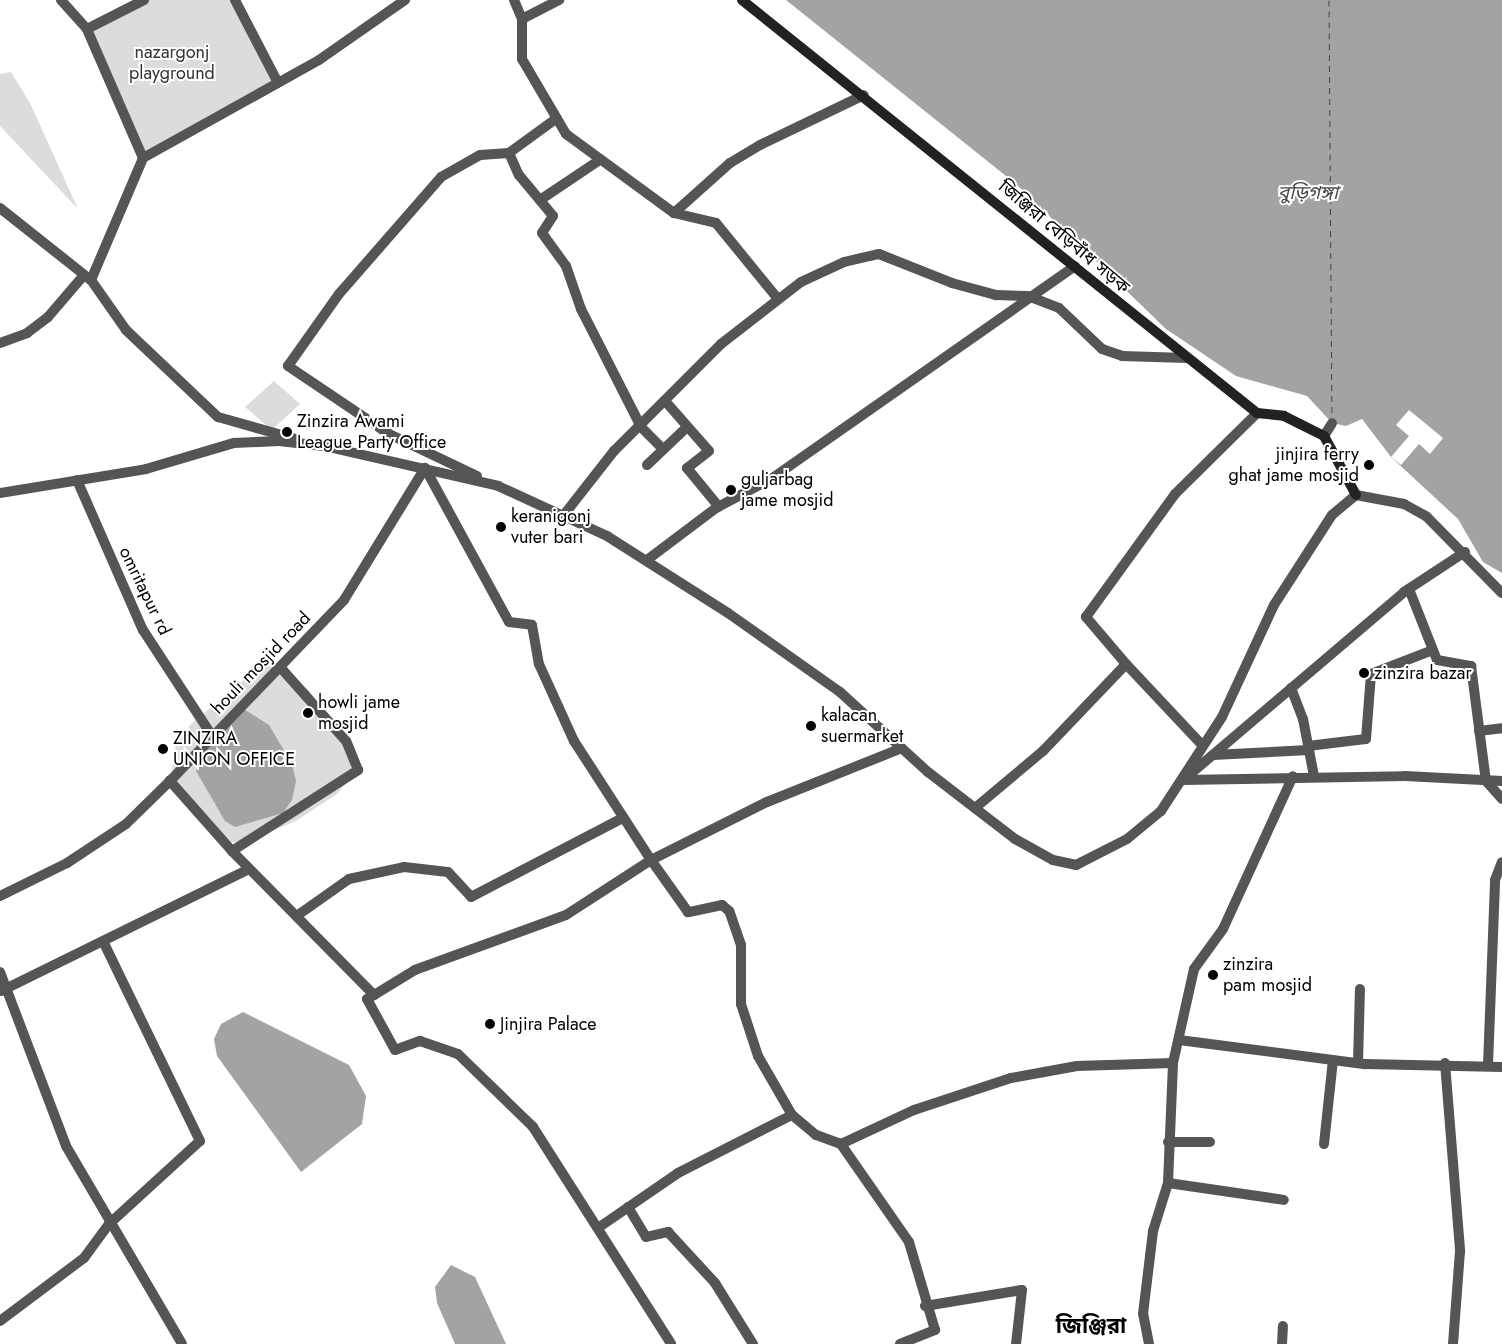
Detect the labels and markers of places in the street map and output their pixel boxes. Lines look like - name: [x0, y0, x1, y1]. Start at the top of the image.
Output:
- place label: Zinzira Awami League Party Office: [297, 411, 446, 454]
- marker: Zinzira Awami League Party Office: [281, 426, 293, 438]
- place label: jinjira ferry ghat jame mosjid: [1228, 444, 1359, 486]
- marker: jinjira ferry ghat jame mosjid: [1363, 459, 1375, 471]
- place label: guljarbag jame mosjid: [741, 469, 833, 512]
- marker: guljarbag jame mosjid: [725, 484, 737, 496]
- place label: keranigonj vuter bari: [511, 506, 591, 548]
- marker: keranigonj vuter bari: [495, 521, 507, 533]
- place label: zinzira bazar: [1374, 662, 1472, 684]
- marker: zinzira bazar: [1358, 667, 1370, 679]
- place label: howli jame mosjid: [318, 692, 400, 734]
- place label: kalacan suermarket: [821, 705, 903, 748]
- marker: howli jame mosjid: [302, 707, 314, 719]
- marker: kalacan suermarket: [805, 720, 817, 732]
- place label: ZINZIRA UNION OFFICE: [173, 728, 295, 771]
- marker: ZINZIRA UNION OFFICE: [157, 743, 169, 755]
- place label: zinzira pam mosjid: [1223, 954, 1312, 996]
- marker: zinzira pam mosjid: [1207, 969, 1219, 981]
- place label: Jinjira Palace: [500, 1013, 597, 1035]
- marker: Jinjira Palace: [484, 1018, 496, 1030]

